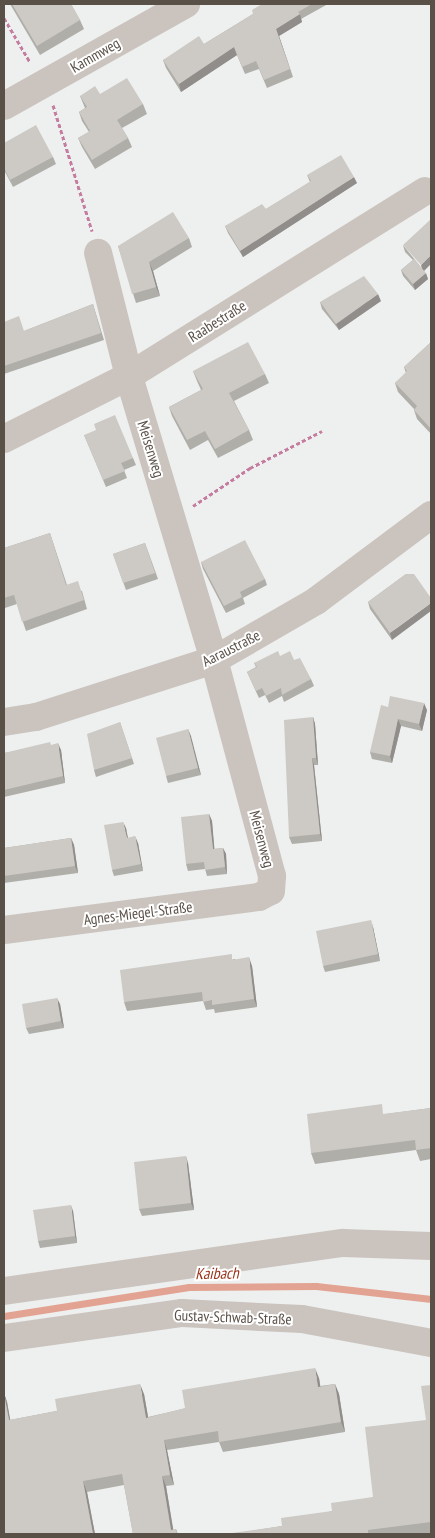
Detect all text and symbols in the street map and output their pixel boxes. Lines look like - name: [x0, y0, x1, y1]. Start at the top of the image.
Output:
- street label: Kammweg: [67, 34, 123, 76]
- street label: Raabestraße: [185, 296, 249, 346]
- street label: Meisenweg: [134, 419, 168, 479]
- street label: Aaraustraße: [199, 626, 263, 670]
- street label: Meisenweg: [246, 809, 278, 869]
- street label: Agnes-Miegel-Straße: [83, 897, 193, 929]
- water label: Kaibach: [195, 1263, 239, 1283]
- street label: Gustav-Schwab-Straße: [174, 1306, 292, 1328]

